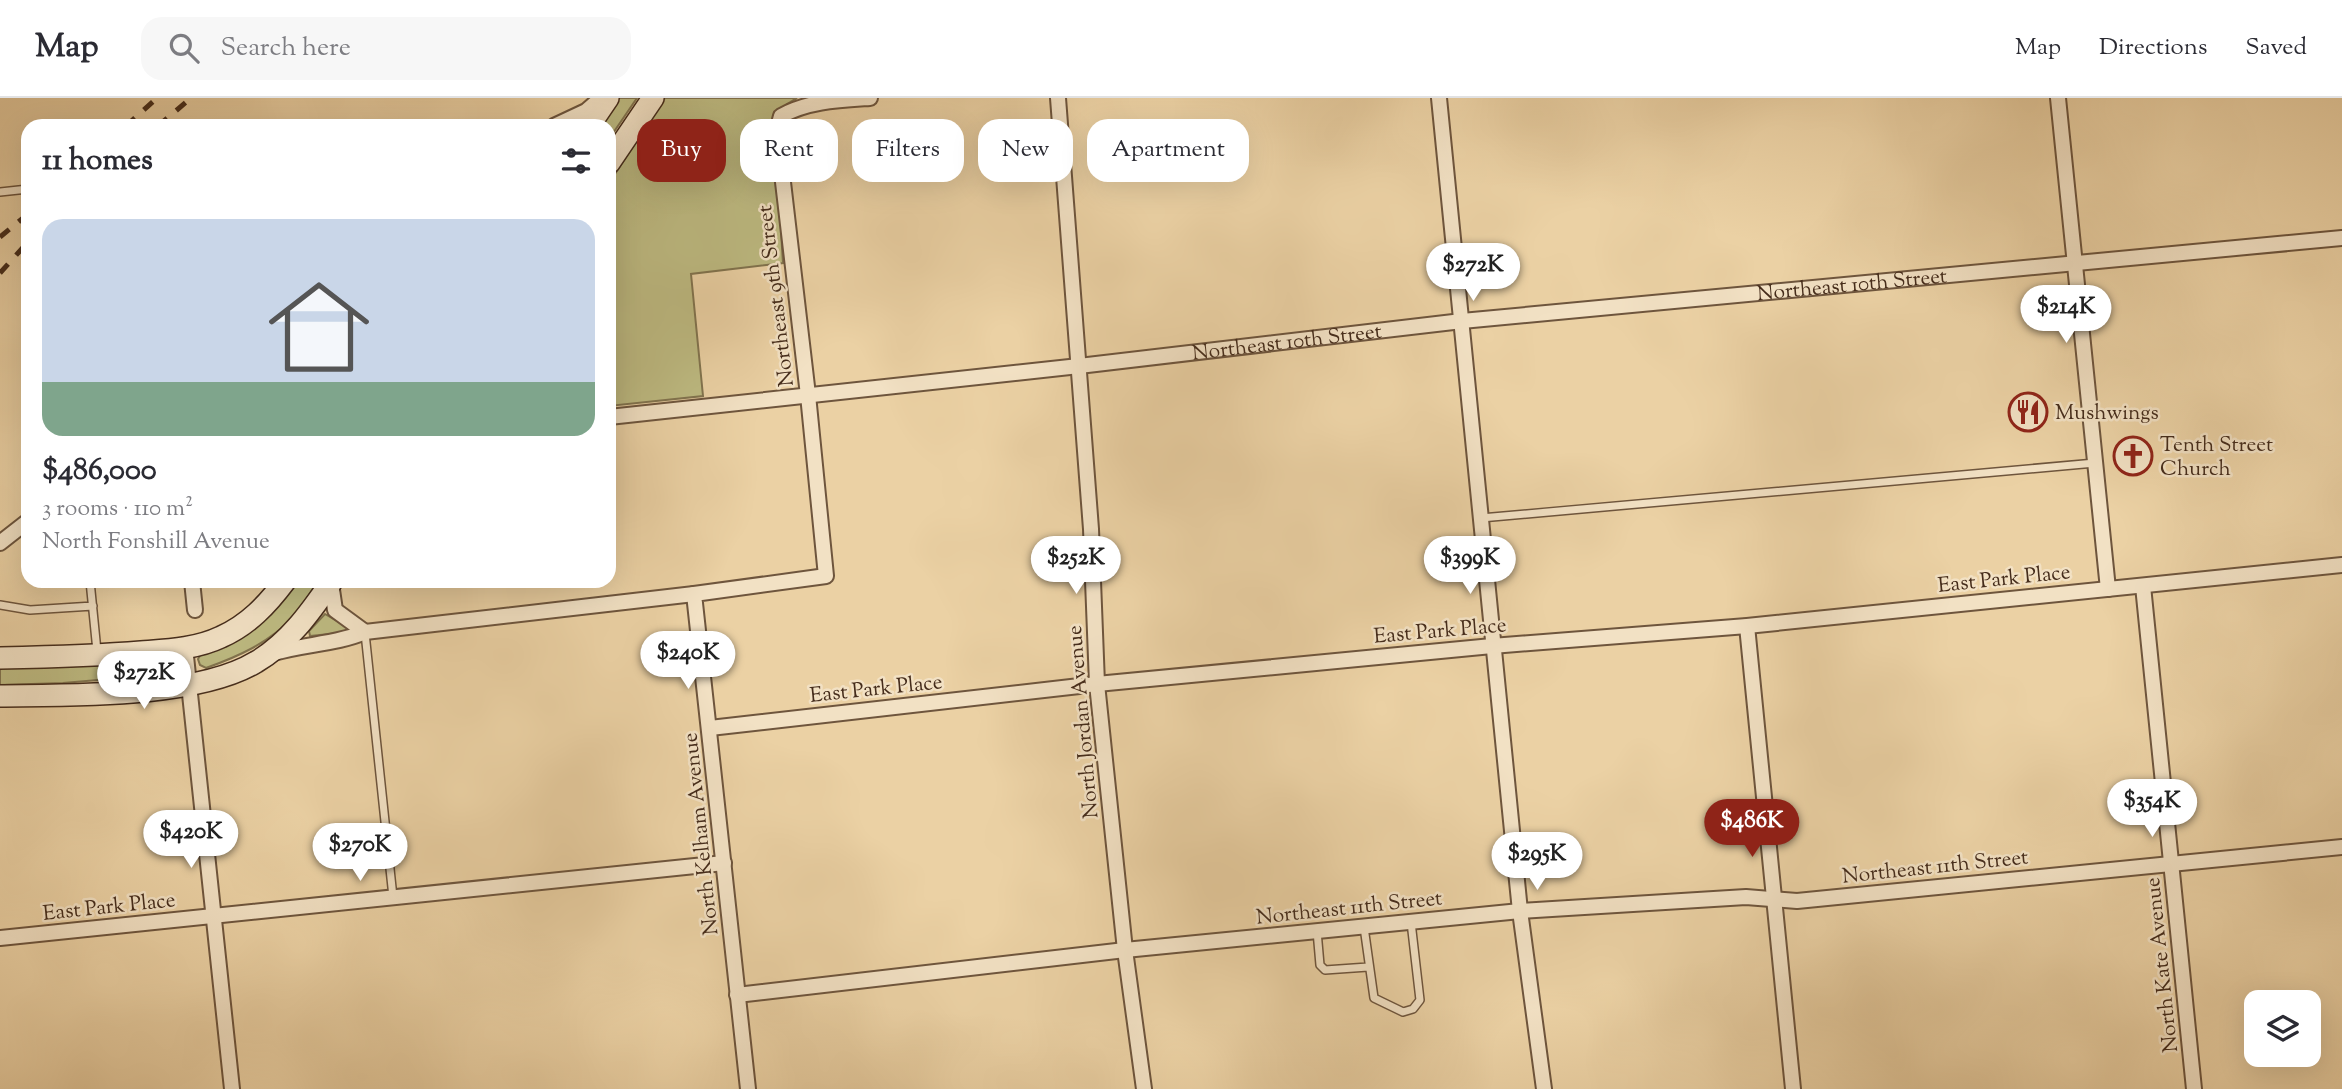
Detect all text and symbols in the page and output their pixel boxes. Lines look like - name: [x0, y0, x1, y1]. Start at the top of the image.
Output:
- search box: [141, 17, 631, 80]
- text: Map: [35, 24, 99, 72]
- icon: search: [165, 29, 203, 67]
- text: Search here: [221, 30, 351, 67]
- text: Map: [2015, 31, 2061, 65]
- text: Directions: [2099, 31, 2207, 65]
- text: Saved: [2245, 31, 2307, 65]
- chip: Buy: [637, 119, 726, 182]
- chip: Rent: [740, 119, 838, 182]
- chip: Filters: [852, 119, 964, 182]
- chip: New: [978, 119, 1073, 182]
- chip: Apartment: [1087, 119, 1249, 182]
- text: 11 homes: [42, 140, 153, 183]
- icon: filters: [557, 142, 595, 180]
- street label: Northeast 9th Street: [751, 203, 803, 388]
- pin: $272K: [1424, 244, 1522, 303]
- text: $272K: [1442, 249, 1504, 282]
- street label: Northeast 10th Street: [1756, 262, 1948, 310]
- icon: home: [256, 264, 382, 390]
- pin: $214K: [2017, 286, 2115, 345]
- text: $214K: [2036, 291, 2096, 324]
- street label: Northeast 10th Street: [1191, 318, 1384, 370]
- restaurant icon: Mushwings: [2007, 391, 2049, 433]
- place label: Mushwings: [2055, 399, 2159, 429]
- place label: Tenth Street Church: [2160, 431, 2273, 485]
- church icon: Tenth Street Church: [2112, 435, 2154, 477]
- text: $486,000: [42, 450, 157, 493]
- text: 3 rooms · 110 m²: [42, 493, 193, 526]
- text: North Fonshill Avenue: [42, 526, 270, 559]
- pin: $252K: [1027, 536, 1125, 596]
- pin: $399K: [1421, 536, 1519, 596]
- text: $252K: [1047, 542, 1105, 575]
- text: $399K: [1440, 542, 1500, 575]
- street label: East Park Place: [1936, 558, 2072, 602]
- street label: East Park Place: [1372, 611, 1508, 653]
- street label: North Jordan Avenue: [1061, 624, 1107, 820]
- pin: $240K: [639, 632, 737, 691]
- text: $240K: [656, 637, 720, 670]
- pin: $272K: [95, 652, 193, 711]
- text: $272K: [113, 657, 175, 690]
- street label: East Park Place: [808, 668, 944, 712]
- street label: North Kelham Avenue: [676, 731, 728, 937]
- pin: $354K: [2103, 780, 2201, 839]
- text: $354K: [2123, 785, 2181, 818]
- pin: $486K: [1703, 800, 1801, 859]
- text: $486K: [1720, 805, 1784, 838]
- pin: $420K: [142, 810, 240, 870]
- text: $420K: [159, 816, 223, 849]
- pin: $270K: [311, 824, 409, 883]
- text: $270K: [329, 829, 391, 862]
- pin: $295K: [1488, 832, 1586, 892]
- text: $295K: [1508, 838, 1566, 871]
- street label: Northeast 11th Street: [1841, 843, 2030, 893]
- street label: North Kate Avenue: [2139, 876, 2187, 1054]
- street label: Northeast 11th Street: [1255, 884, 1444, 934]
- street label: East Park Place: [41, 886, 177, 930]
- map controls: [2244, 990, 2321, 1067]
- button: layers: [2244, 990, 2321, 1067]

